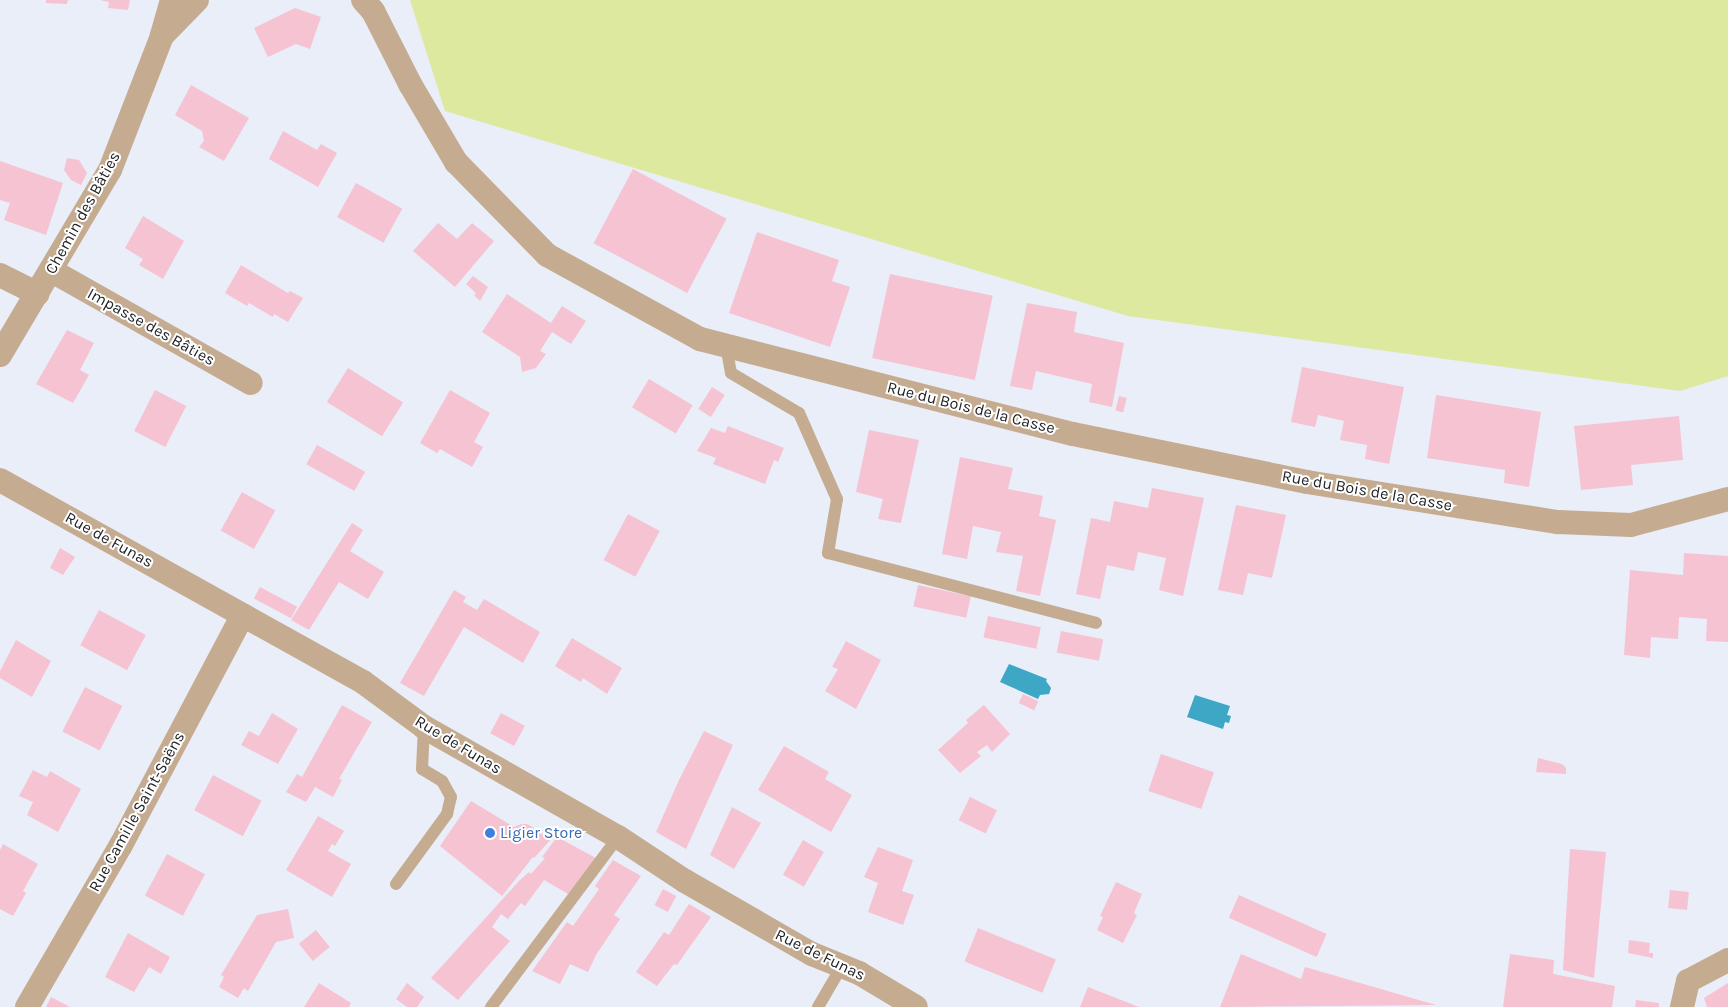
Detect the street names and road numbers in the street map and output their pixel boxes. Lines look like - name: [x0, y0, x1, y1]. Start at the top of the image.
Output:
- street label: Chemin des Bâties: [41, 148, 125, 278]
- street label: Impasse des Bâties: [84, 284, 218, 370]
- street label: Rue du Bois de la Casse: [885, 378, 1057, 438]
- street label: Rue du Bois de la Casse: [1280, 467, 1454, 515]
- street label: Rue de Funas: [62, 508, 156, 572]
- street label: Rue de Funas: [411, 712, 505, 778]
- street label: Rue Camille Saint-Saëns: [85, 729, 189, 895]
- street label: Rue de Funas: [772, 925, 868, 985]

